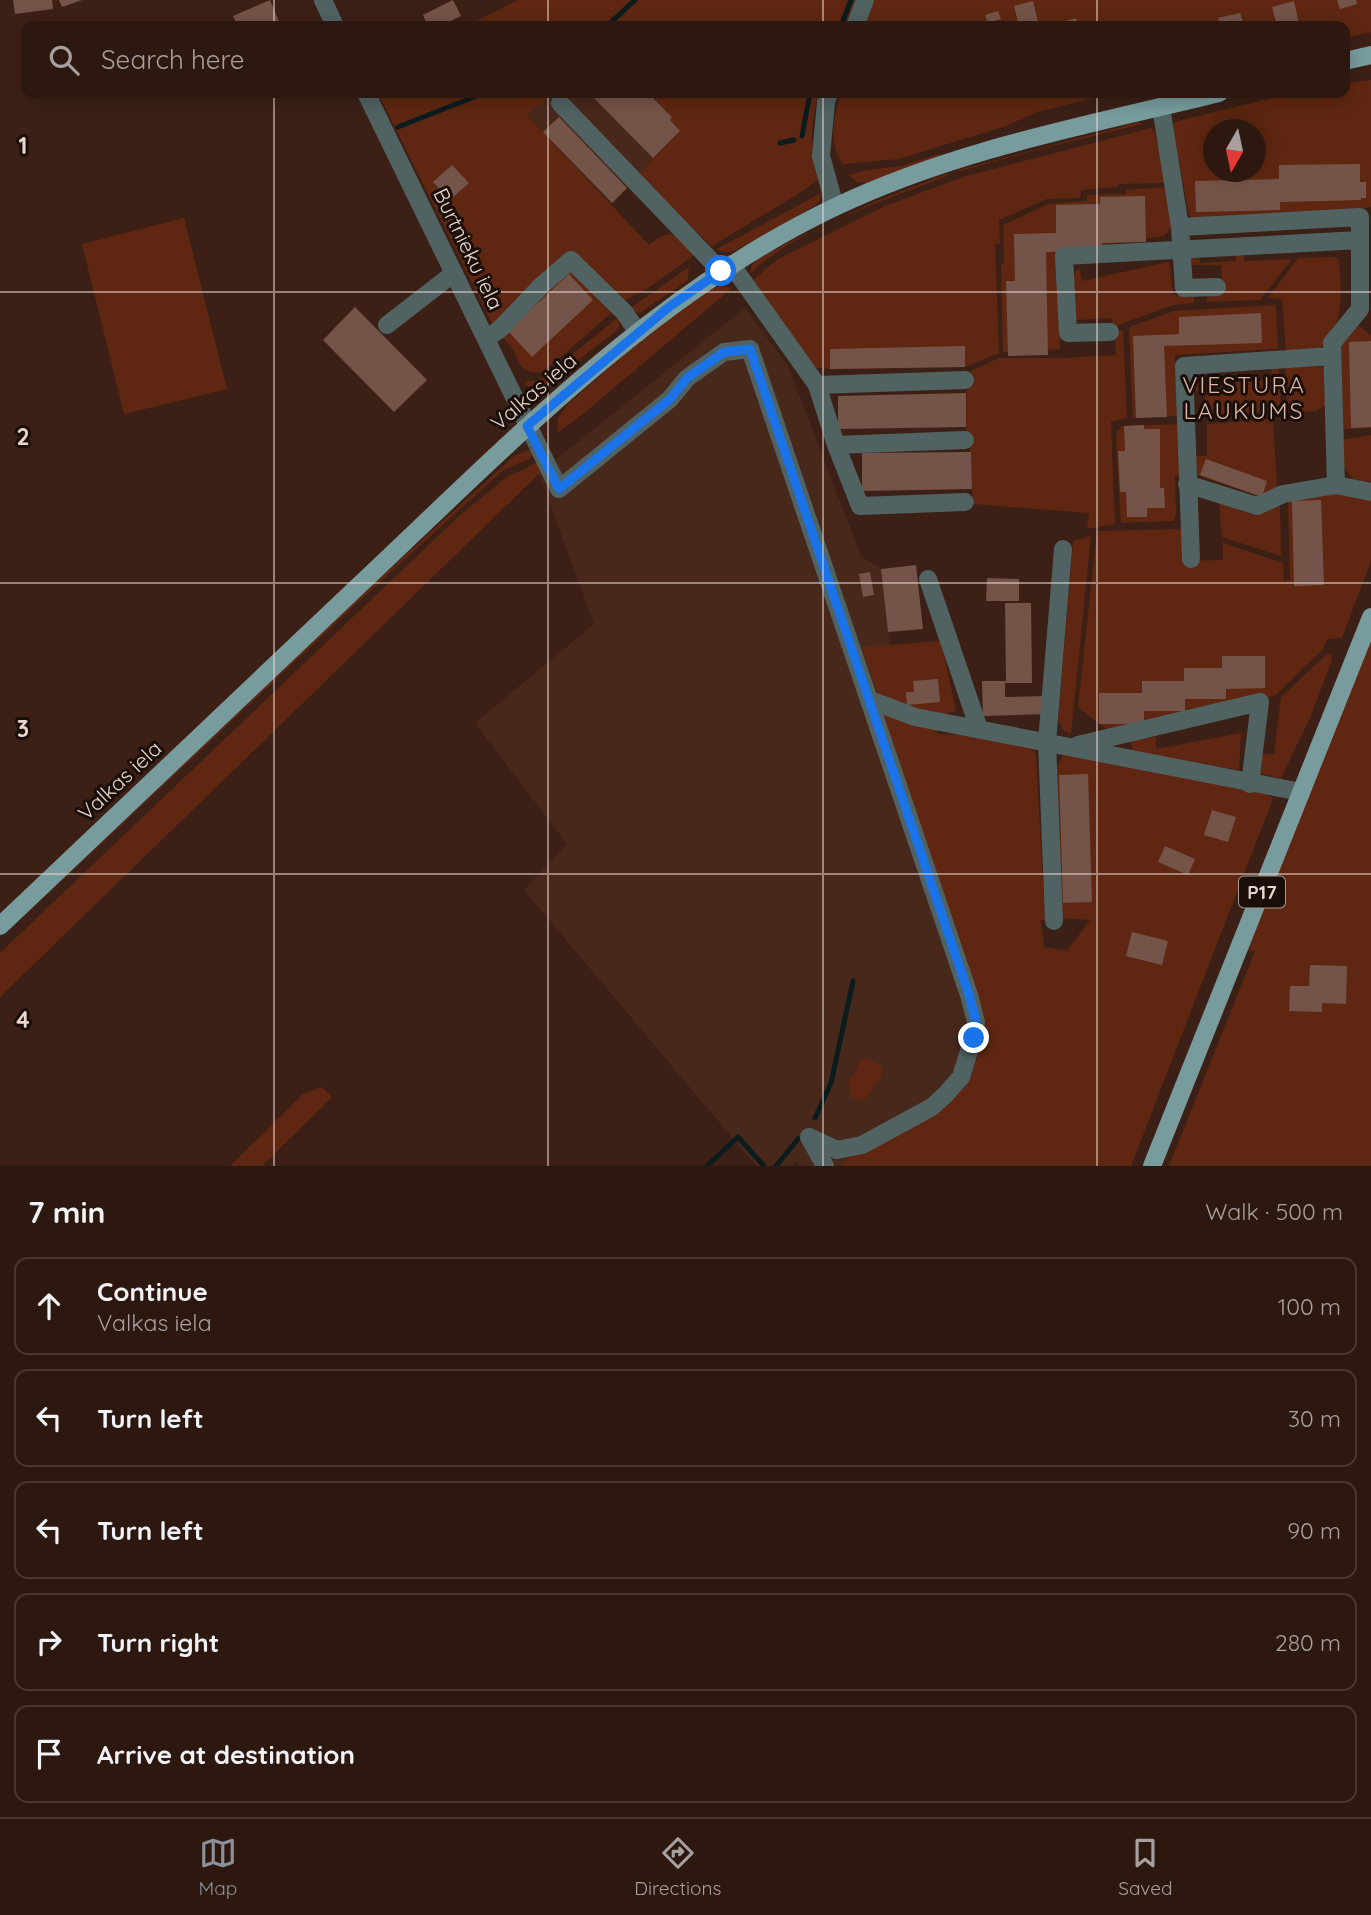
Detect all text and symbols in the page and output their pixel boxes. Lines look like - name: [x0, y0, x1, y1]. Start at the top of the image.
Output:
- search box: [21, 21, 1350, 98]
- icon: search: [45, 41, 83, 79]
- text: Search here: [101, 43, 245, 76]
- north arrow: [1203, 119, 1266, 182]
- text: 1: [19, 131, 27, 160]
- street label: Burtnieku iela: [428, 184, 510, 314]
- route start: [705, 255, 736, 286]
- street label: Valkas iela: [485, 347, 581, 435]
- district label: VIESTURA LAUKUMS: [1182, 370, 1306, 425]
- text: 2: [16, 422, 30, 451]
- text: 3: [17, 714, 29, 743]
- street label: Valkas iela: [72, 735, 166, 825]
- road number: P17: [1239, 876, 1285, 908]
- text: 4: [16, 1005, 30, 1034]
- route end: [958, 1022, 989, 1053]
- text: 7 min: [28, 1193, 106, 1231]
- text: Walk · 500 m: [1205, 1197, 1343, 1226]
- text: Continue: [97, 1275, 208, 1308]
- icon: ahead: [30, 1287, 68, 1325]
- text: 100 m: [1278, 1292, 1341, 1321]
- text: Valkas iela: [97, 1308, 212, 1337]
- icon: left: [30, 1399, 68, 1437]
- text: Turn left: [97, 1402, 204, 1435]
- text: 30 m: [1288, 1404, 1341, 1433]
- icon: left: [30, 1511, 68, 1549]
- text: Turn left: [97, 1514, 204, 1547]
- text: 90 m: [1287, 1516, 1341, 1545]
- icon: right: [30, 1623, 68, 1661]
- text: Turn right: [97, 1626, 219, 1659]
- text: 280 m: [1275, 1628, 1341, 1657]
- icon: arrive: [30, 1735, 68, 1773]
- text: Arrive at destination: [97, 1738, 355, 1771]
- tab: Map: [199, 1834, 237, 1900]
- tab: Directions: [634, 1834, 721, 1900]
- tab: Saved: [1118, 1834, 1173, 1900]

